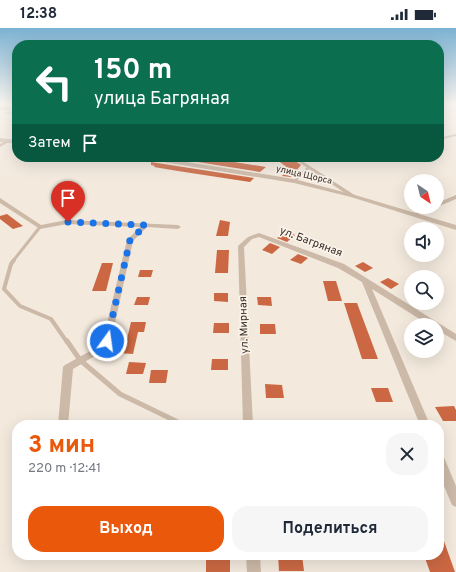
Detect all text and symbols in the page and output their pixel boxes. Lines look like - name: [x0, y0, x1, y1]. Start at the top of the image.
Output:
- text: 12:38: [20, 5, 57, 24]
- text: 150 m: [94, 53, 172, 89]
- icon: left: [28, 56, 80, 108]
- text: улица Багряная: [94, 88, 230, 111]
- icon: arrive: [79, 132, 101, 154]
- text: Затем: [28, 134, 71, 153]
- street label: улица Щорса: [275, 163, 333, 187]
- north arrow: [404, 174, 444, 214]
- map controls: [404, 174, 444, 358]
- pin: [51, 181, 85, 222]
- icon: arrive: [57, 187, 79, 209]
- button: sound: [404, 222, 444, 262]
- street label: ул. Багряная: [278, 224, 344, 260]
- button: search: [404, 270, 444, 310]
- street label: ул. Мирная: [236, 296, 252, 354]
- button: layers: [404, 318, 444, 358]
- position arrow: [86, 320, 128, 362]
- text: 3 мин: [28, 431, 95, 461]
- button: close: [386, 433, 428, 475]
- text: 220 m · 12:41: [28, 461, 101, 477]
- button: Выход: [28, 506, 224, 552]
- button: Поделиться: [232, 506, 428, 552]

